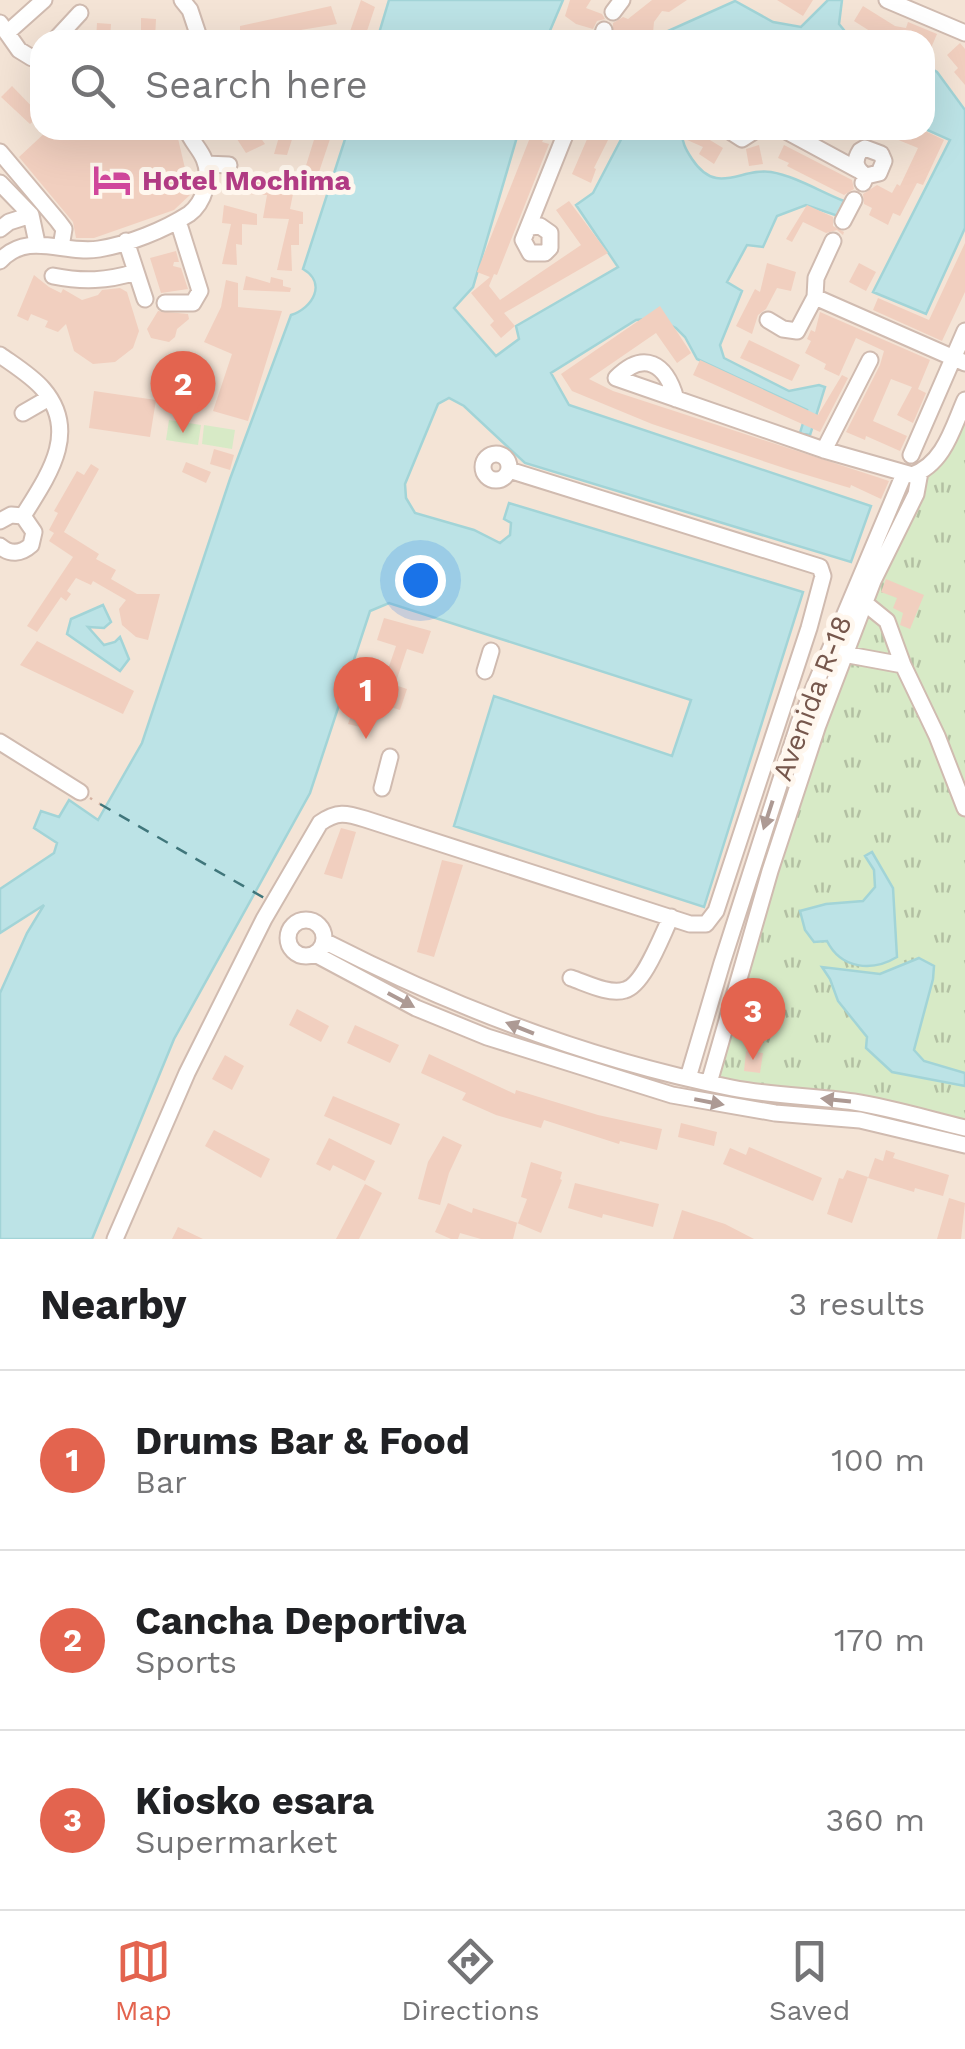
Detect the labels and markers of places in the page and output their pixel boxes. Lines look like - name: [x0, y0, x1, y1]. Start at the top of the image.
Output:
- hotel icon: Hotel Mochima: [91, 159, 133, 201]
- place label: Hotel Mochima: [142, 164, 351, 197]
- pin: 2: [150, 350, 216, 433]
- pin: 1: [334, 656, 398, 739]
- pin: 3: [720, 978, 786, 1060]

